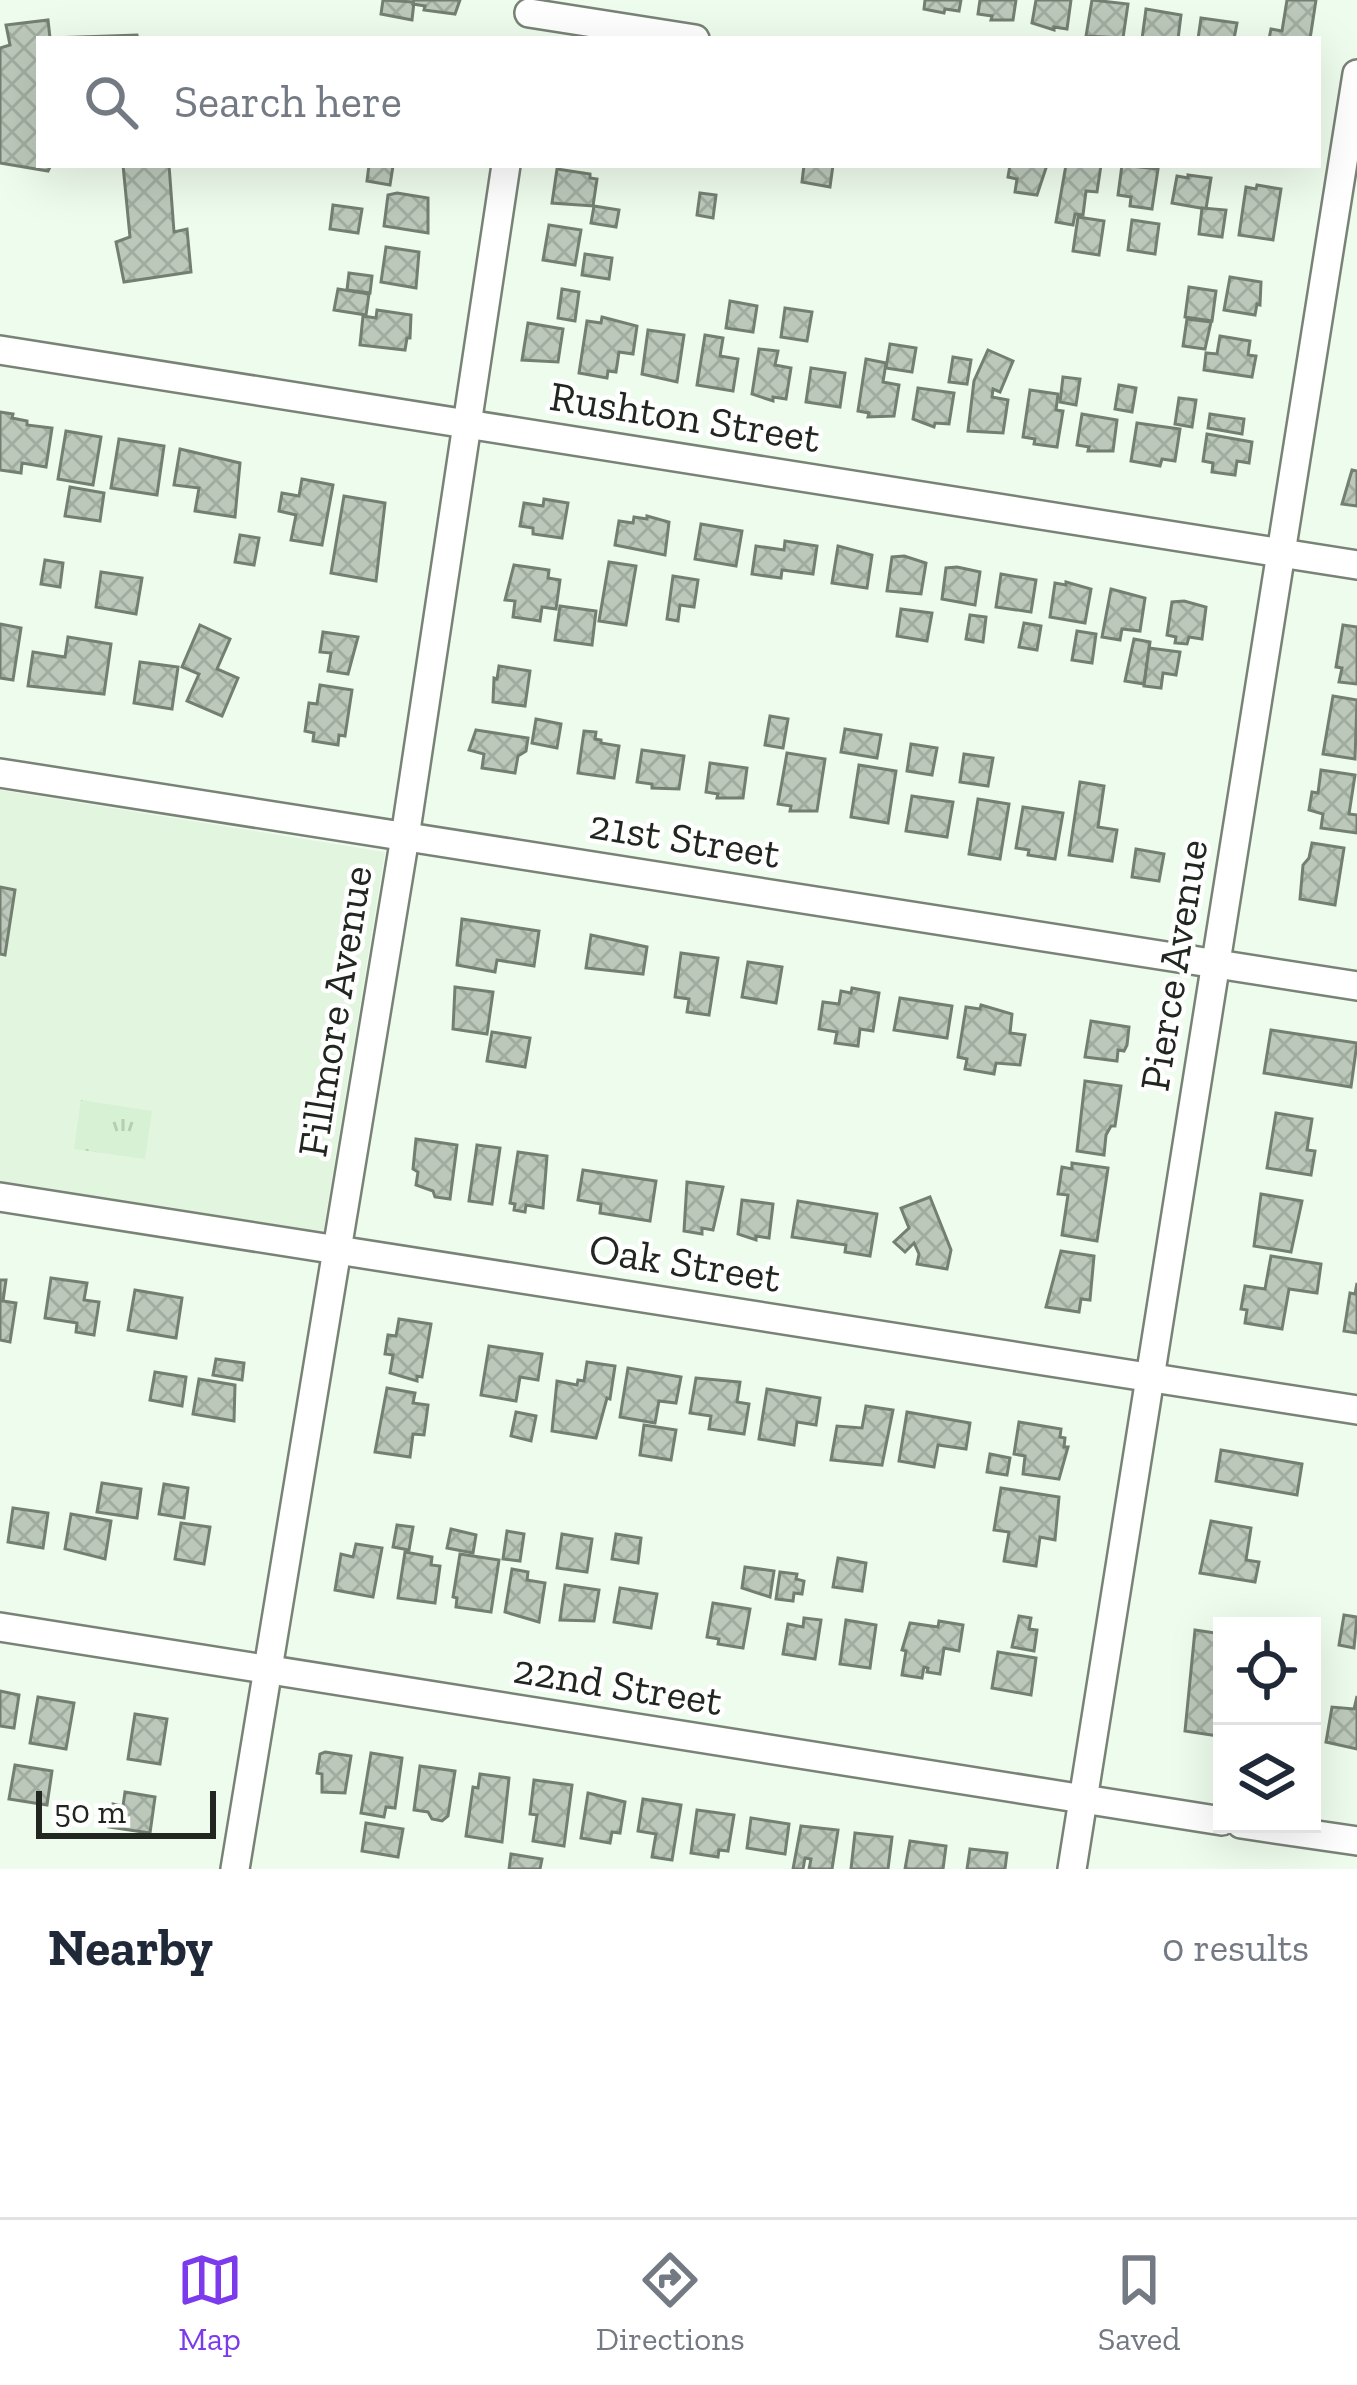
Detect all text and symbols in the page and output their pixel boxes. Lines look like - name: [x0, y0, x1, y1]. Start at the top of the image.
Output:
- search box: [36, 36, 1321, 168]
- icon: search: [78, 69, 144, 135]
- text: Search here: [174, 75, 402, 129]
- street label: Rushton Street: [546, 370, 824, 463]
- street label: 21st Street: [586, 798, 784, 879]
- street label: Pierce Avenue: [1128, 836, 1219, 1094]
- street label: Fillmore Avenue: [286, 862, 383, 1160]
- street label: Oak Street: [586, 1222, 785, 1303]
- map controls: [1213, 1617, 1321, 1833]
- button: locate: [1213, 1617, 1321, 1725]
- street label: 22nd Street: [510, 1643, 726, 1726]
- button: layers: [1213, 1725, 1321, 1833]
- scale bar: [36, 1785, 216, 1838]
- text: 50 m: [54, 1792, 126, 1831]
- text: Nearby: [48, 1917, 213, 1978]
- text: 0 results: [1162, 1924, 1309, 1971]
- tab: Map: [177, 2247, 243, 2358]
- tab: Directions: [596, 2247, 745, 2358]
- tab: Saved: [1098, 2247, 1180, 2358]

